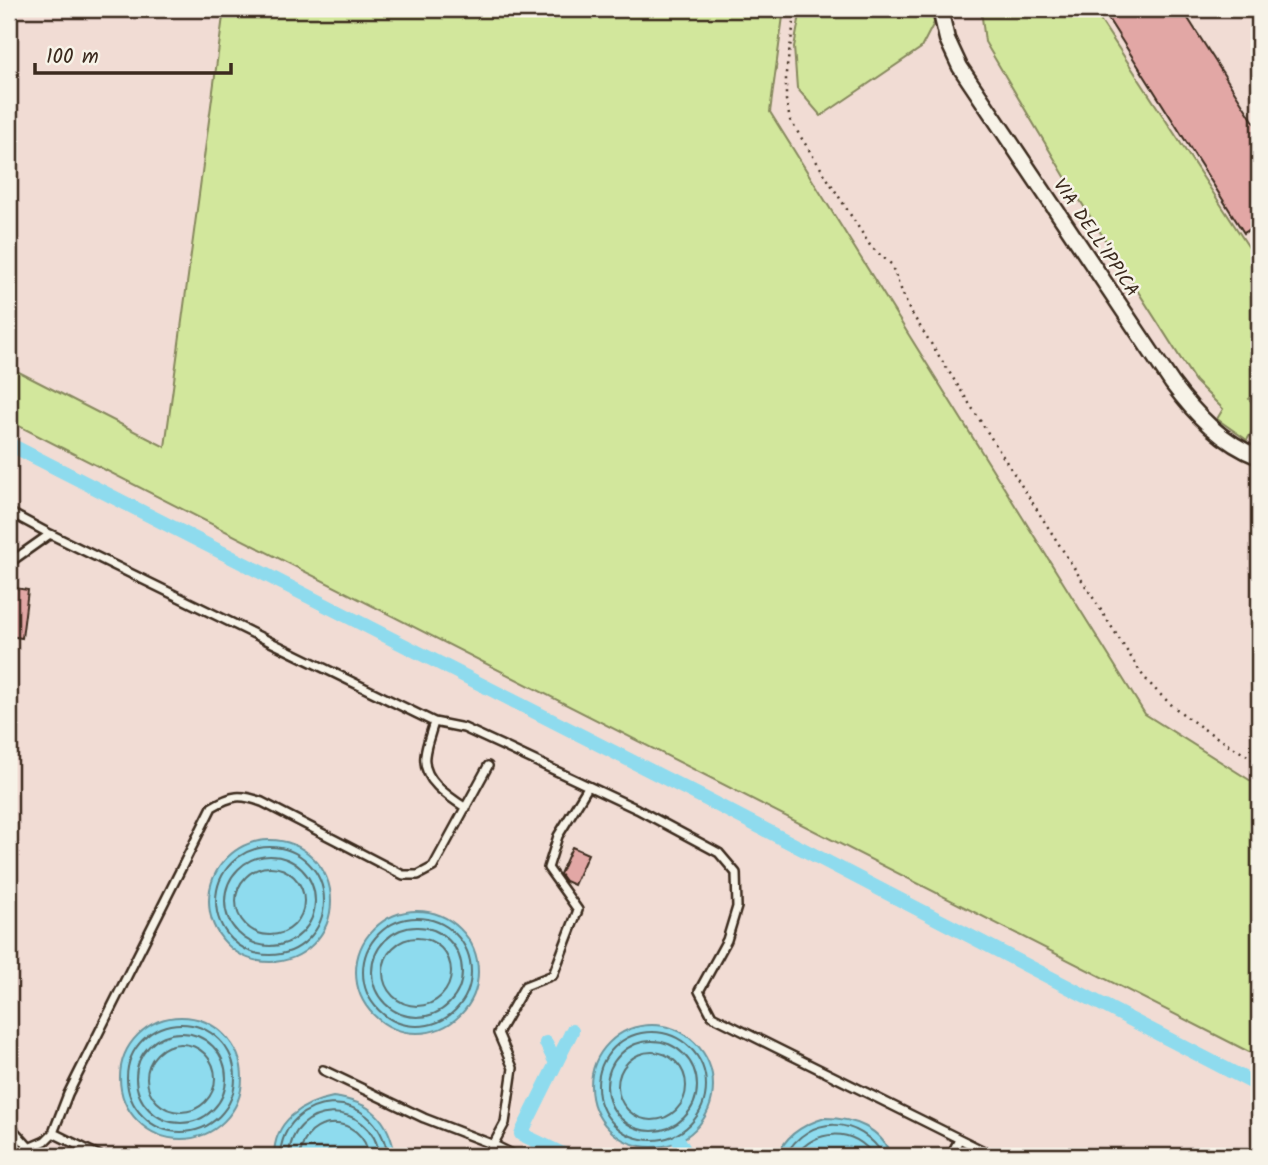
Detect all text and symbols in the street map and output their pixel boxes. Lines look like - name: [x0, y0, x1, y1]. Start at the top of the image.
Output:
- scale bar: [35, 32, 231, 76]
- text: 100 m: [46, 41, 99, 74]
- street label: VIA DELL'IPPICA: [1044, 173, 1146, 303]

